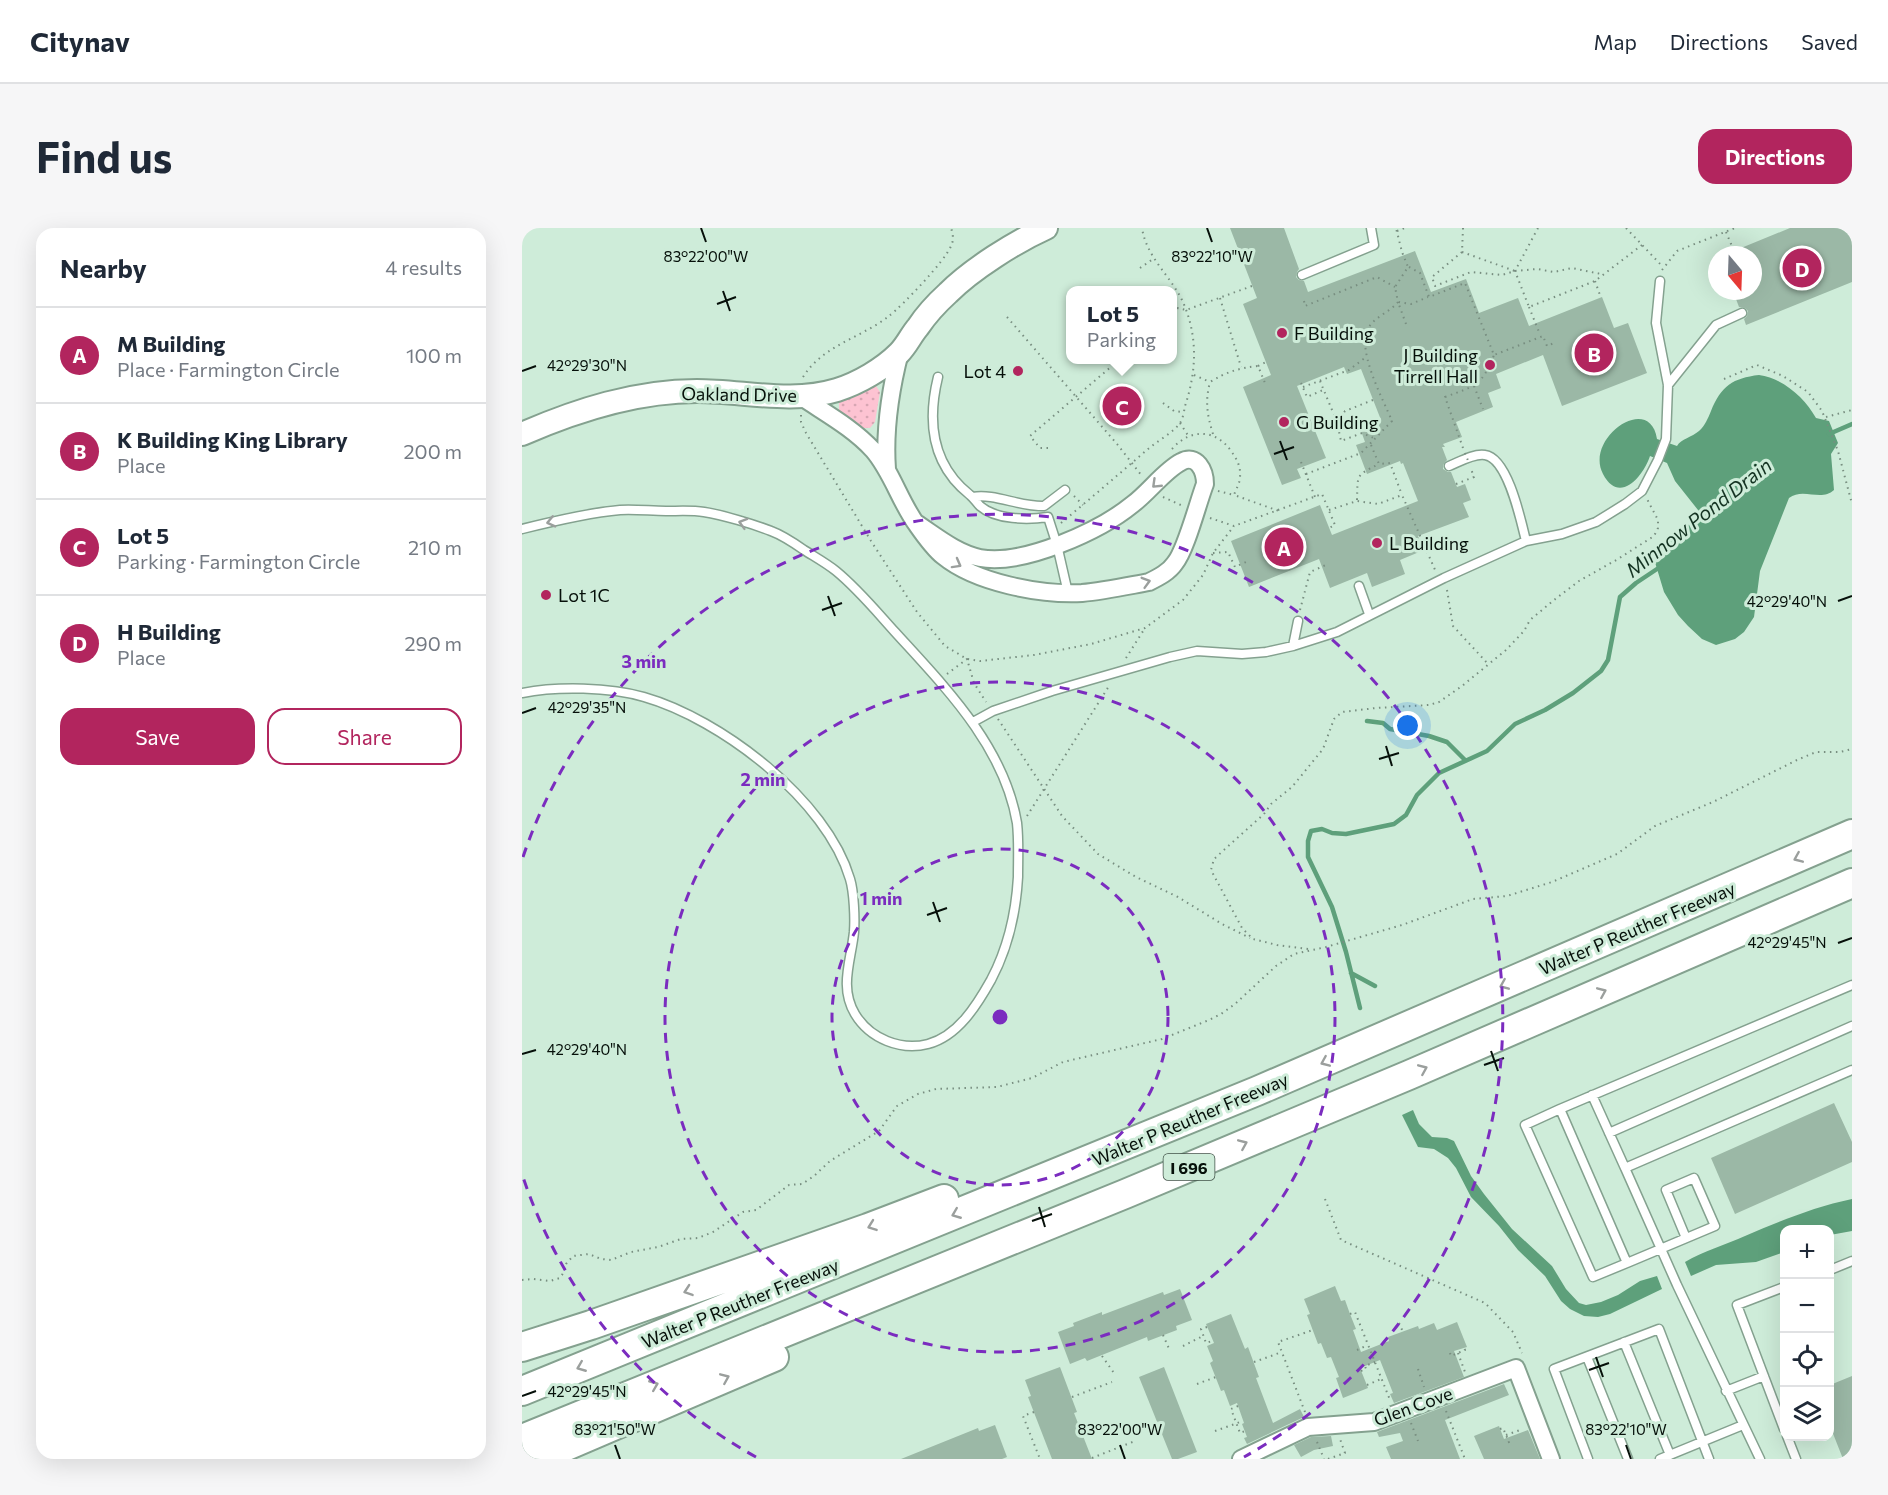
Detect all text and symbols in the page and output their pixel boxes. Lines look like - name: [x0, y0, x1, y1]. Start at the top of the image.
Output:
- text: Citynav: [30, 24, 130, 58]
- text: Map: [1594, 29, 1637, 54]
- text: Directions: [1670, 29, 1768, 54]
- text: Saved: [1801, 29, 1858, 54]
- button: Directions: [1698, 129, 1852, 184]
- text: Find us: [36, 130, 172, 182]
- north arrow: [1708, 246, 1762, 300]
- pin: D: [1782, 246, 1822, 291]
- text: 83°22'00"W: [664, 247, 748, 265]
- text: 83°22'10"W: [1171, 247, 1253, 265]
- text: Nearby: [60, 252, 147, 283]
- text: 4 results: [385, 255, 462, 279]
- popup: [1066, 286, 1177, 364]
- text: Lot 5: [1087, 300, 1139, 327]
- place label: F Building: [1294, 322, 1374, 344]
- marker: F Building: [1275, 326, 1289, 340]
- text: Parking: [1087, 327, 1156, 351]
- text: M Building: [117, 330, 225, 357]
- pin: B: [1574, 330, 1614, 376]
- text: A: [72, 343, 87, 367]
- text: 100 m: [406, 343, 462, 367]
- place label: J Building Tirrell Hall: [1394, 344, 1478, 387]
- text: 42°29'30"N: [547, 356, 627, 374]
- text: Place · Farmington Circle: [117, 357, 340, 381]
- marker: J Building Tirrell Hall: [1483, 358, 1497, 372]
- place label: Lot 4: [963, 360, 1006, 382]
- marker: Lot 4: [1011, 364, 1025, 378]
- street label: Oakland Drive: [681, 382, 797, 406]
- pin: C: [1102, 384, 1142, 429]
- place label: G Building: [1296, 411, 1379, 433]
- marker: G Building: [1277, 415, 1291, 429]
- text: K Building King Library: [117, 426, 348, 453]
- text: B: [73, 439, 86, 463]
- text: 200 m: [404, 439, 462, 463]
- water label: Minnow Pond Drain: [1620, 452, 1776, 582]
- text: Place: [117, 453, 166, 477]
- one-way arrow: [1153, 476, 1164, 487]
- one-way arrow: [546, 514, 556, 527]
- one-way arrow: [738, 518, 749, 530]
- text: Lot 5: [117, 522, 169, 549]
- pin: A: [1264, 524, 1304, 570]
- place label: L Building: [1389, 532, 1469, 554]
- text: C: [73, 535, 86, 559]
- text: 210 m: [408, 535, 462, 559]
- marker: L Building: [1370, 536, 1384, 550]
- text: Parking · Farmington Circle: [117, 549, 360, 573]
- one-way arrow: [950, 557, 961, 568]
- one-way arrow: [1141, 576, 1151, 589]
- place label: Lot 1C: [558, 584, 610, 606]
- marker: Lot 1C: [539, 588, 553, 602]
- text: 42°29'40"N: [1747, 592, 1827, 610]
- text: H Building: [117, 618, 221, 645]
- text: D: [72, 631, 87, 655]
- text: 290 m: [404, 631, 462, 655]
- text: Place: [117, 645, 166, 669]
- text: 3 min: [621, 650, 667, 672]
- text: 42°29'35"N: [548, 698, 626, 716]
- button: Save: [60, 708, 255, 765]
- button: Share: [267, 708, 462, 765]
- your location: [1393, 711, 1422, 740]
- text: 2 min: [741, 768, 785, 790]
- one-way arrow: [1794, 851, 1805, 863]
- street label: Walter P Reuther Freeway: [1536, 877, 1738, 979]
- text: 1 min: [860, 887, 902, 909]
- text: 42°29'45"N: [1747, 933, 1827, 951]
- one-way arrow: [1499, 978, 1510, 990]
- one-way arrow: [1595, 987, 1606, 999]
- centre of rings: [990, 1007, 1010, 1027]
- text: 42°29'40"N: [547, 1040, 627, 1058]
- one-way arrow: [1320, 1055, 1331, 1067]
- one-way arrow: [1416, 1064, 1427, 1076]
- street label: Walter P Reuther Freeway: [1089, 1068, 1291, 1170]
- one-way arrow: [1236, 1140, 1247, 1152]
- road number: I 696: [1164, 1154, 1214, 1180]
- one-way arrow: [952, 1207, 962, 1220]
- one-way arrow: [867, 1219, 878, 1231]
- map controls: [1780, 1225, 1834, 1441]
- button: +: [1780, 1225, 1834, 1279]
- street label: Walter P Reuther Freeway: [638, 1253, 842, 1353]
- button: −: [1780, 1279, 1834, 1333]
- one-way arrow: [683, 1284, 694, 1297]
- button: locate: [1780, 1333, 1834, 1387]
- one-way arrow: [576, 1360, 587, 1372]
- one-way arrow: [718, 1373, 729, 1385]
- one-way arrow: [648, 1380, 659, 1392]
- text: 42°29'45"N: [547, 1382, 627, 1400]
- street label: Glen Cove: [1371, 1382, 1455, 1430]
- button: layers: [1780, 1387, 1834, 1441]
- text: 83°21'50"W: [574, 1420, 656, 1438]
- text: 83°22'00"W: [1078, 1420, 1162, 1438]
- text: 83°22'10"W: [1585, 1420, 1667, 1438]

